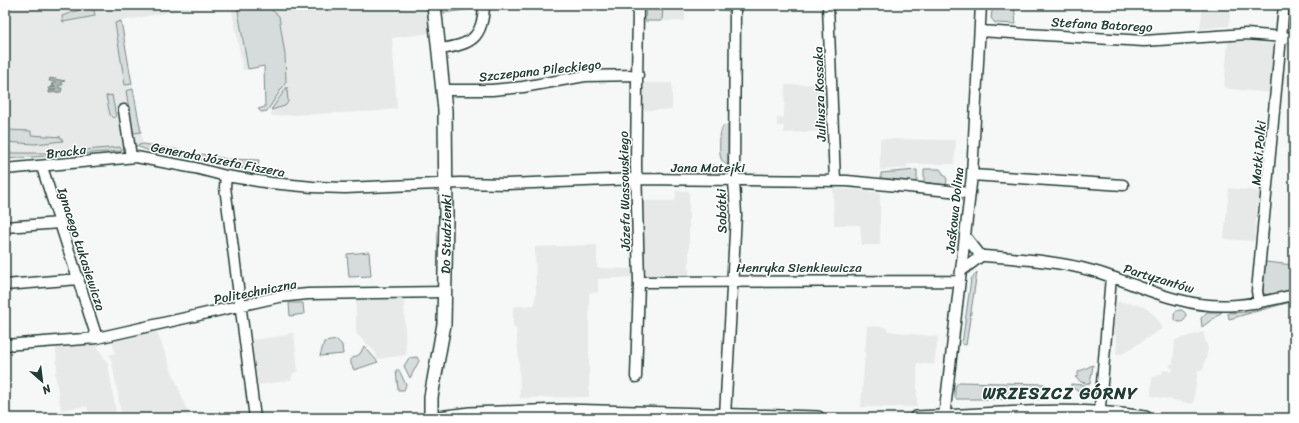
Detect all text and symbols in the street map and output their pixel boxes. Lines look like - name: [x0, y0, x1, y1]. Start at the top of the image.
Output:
- street label: Stefana Batorego: [1051, 10, 1154, 39]
- street label: Juliusza Kossaka: [806, 46, 833, 143]
- street label: Szczepana Pileckiego: [478, 53, 603, 88]
- street label: Matki Polki: [1244, 119, 1273, 186]
- street label: Józefa Wassowskiego: [612, 131, 637, 252]
- street label: Generała Józefa Fiszera: [149, 135, 287, 184]
- street label: Bracka: [45, 138, 88, 165]
- street label: Jana Matejki: [670, 156, 745, 179]
- street label: Jaśkowa Dolina: [938, 166, 970, 255]
- street label: Ignacego Łukasiewicza: [50, 184, 112, 314]
- street label: Sobótki: [710, 188, 733, 234]
- street label: Do Studzienki: [434, 194, 458, 274]
- street label: Henryka Sienkiewicza: [736, 256, 862, 279]
- street label: Partyzantów: [1121, 257, 1198, 300]
- street label: Politechniczna: [212, 272, 299, 311]
- north arrow: [22, 361, 62, 401]
- district label: WRZESZCZ GÓRNY: [982, 378, 1138, 408]
- text: N: [38, 379, 55, 400]

